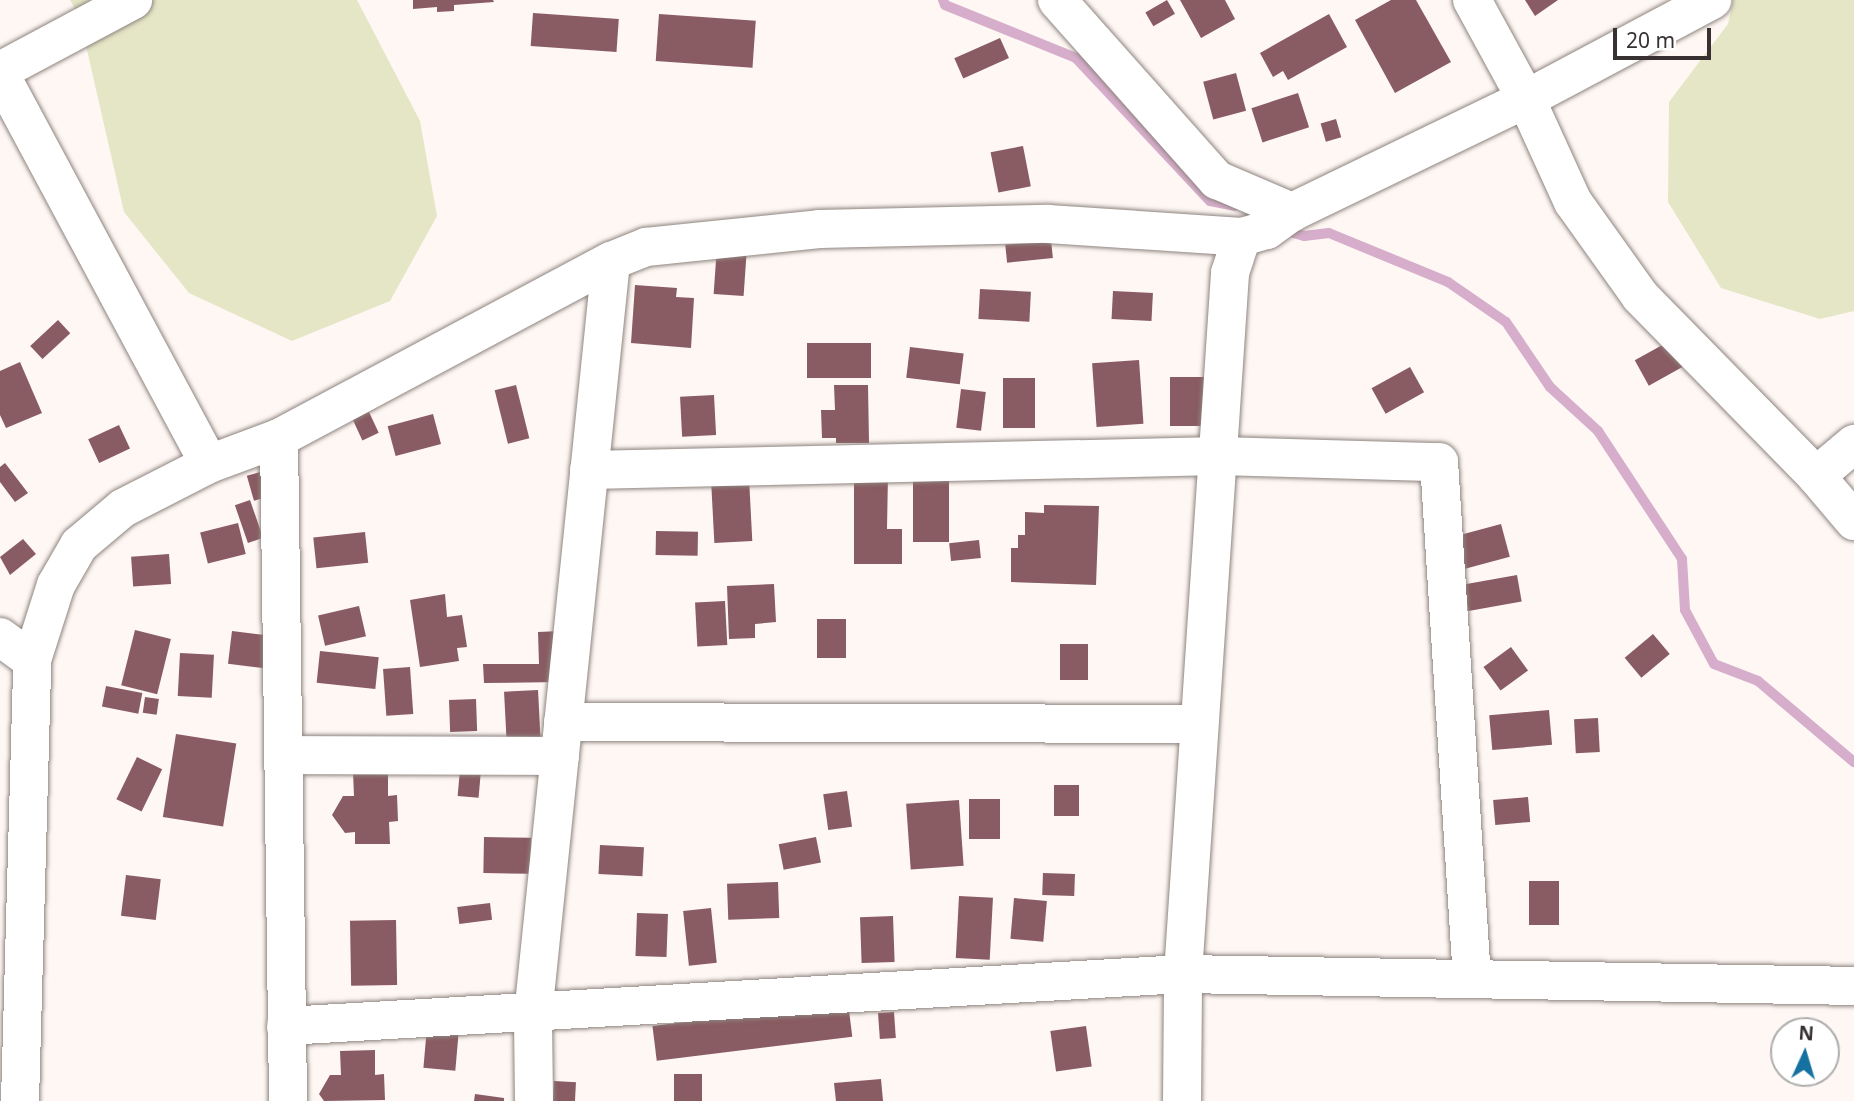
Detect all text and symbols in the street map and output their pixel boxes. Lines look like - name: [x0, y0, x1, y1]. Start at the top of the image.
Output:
- scale bar: [1616, 14, 1714, 58]
- text: 20 m: [1626, 26, 1675, 54]
- north arrow: [1770, 1017, 1840, 1087]
- text: N: [1798, 1020, 1815, 1047]

